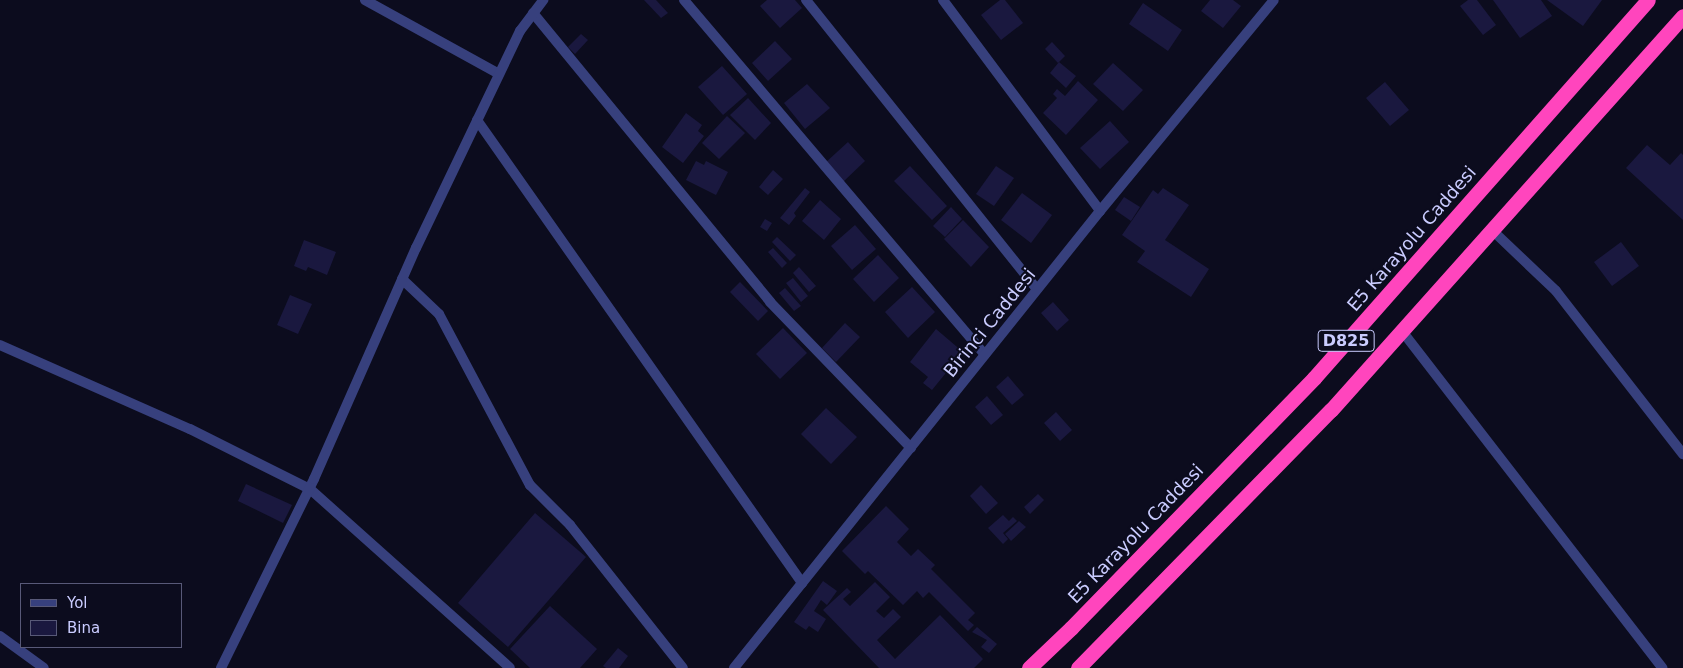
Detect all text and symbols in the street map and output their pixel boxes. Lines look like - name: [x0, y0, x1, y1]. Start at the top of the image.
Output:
- street label: E5 Karayolu Caddesi: [1343, 162, 1481, 316]
- street label: Birinci Caddesi: [940, 264, 1040, 382]
- road number: D825: [1317, 328, 1375, 354]
- street label: E5 Karayolu Caddesi: [1064, 460, 1208, 608]
- legend: [20, 583, 182, 648]
- text: Yol: [67, 594, 88, 612]
- text: Bina: [67, 619, 100, 637]

